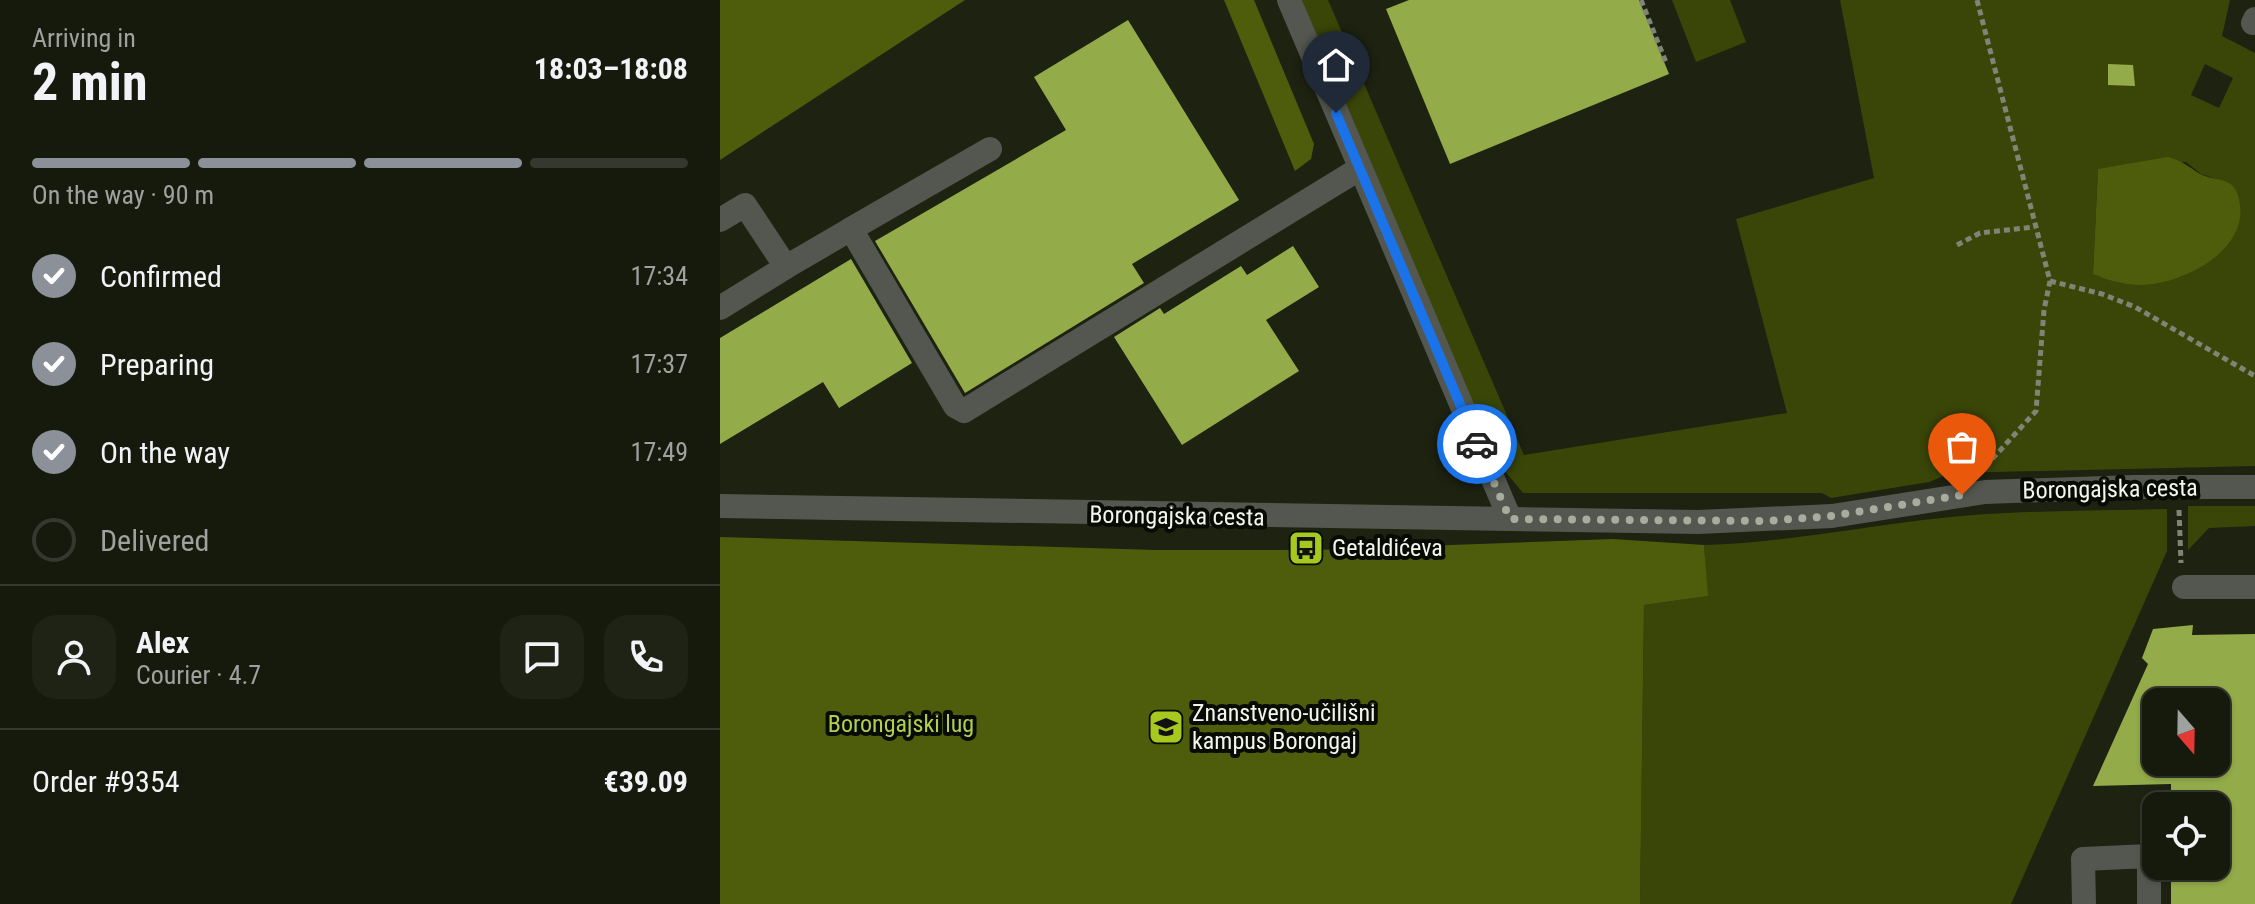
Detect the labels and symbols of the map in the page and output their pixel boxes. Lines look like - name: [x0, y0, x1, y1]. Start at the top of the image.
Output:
- pin: [1302, 31, 1370, 113]
- courier: [1437, 404, 1517, 484]
- pin: [1928, 413, 1996, 495]
- street label: Borongajska cesta: [2022, 473, 2198, 505]
- street label: Borongajska cesta: [1089, 500, 1265, 532]
- bus stop icon: Getaldićeva: [1287, 529, 1325, 567]
- place label: Getaldićeva: [1332, 534, 1443, 562]
- north arrow: [2142, 688, 2230, 776]
- place label: Znanstveno-učilišni kampus Borongaj: [1192, 699, 1376, 755]
- school or university icon: Znanstveno-učilišni kampus Borongaj: [1147, 708, 1185, 746]
- park label: Borongajski lug: [828, 710, 974, 738]

